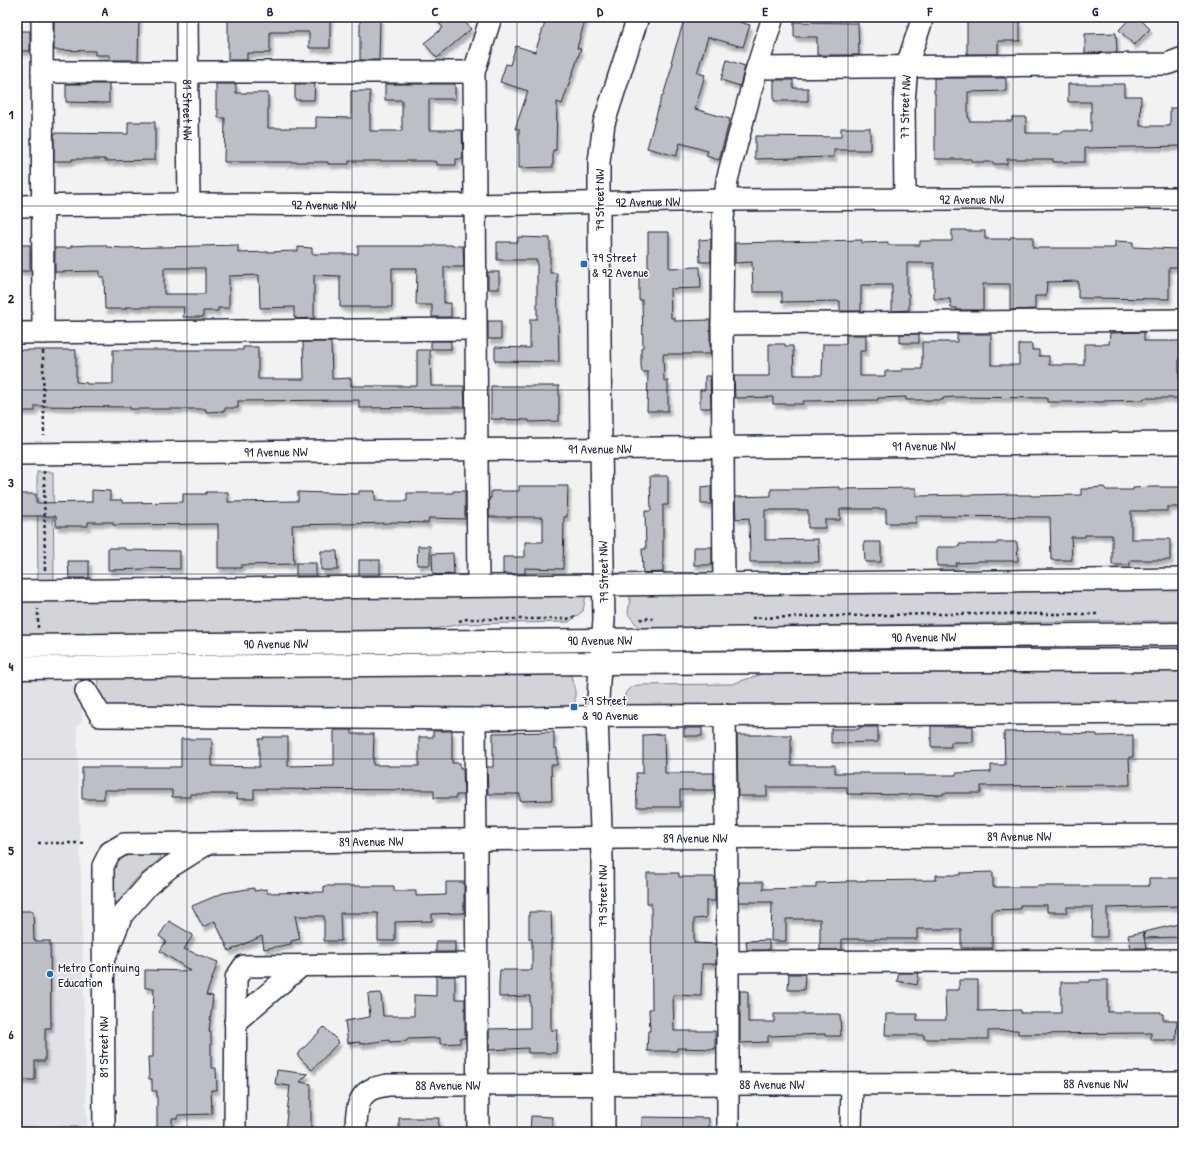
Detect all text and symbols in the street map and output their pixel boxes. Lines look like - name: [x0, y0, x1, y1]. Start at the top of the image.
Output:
- text: A: [102, 2, 109, 20]
- text: B: [267, 2, 274, 20]
- text: C: [431, 2, 439, 20]
- text: D: [597, 2, 604, 20]
- text: E: [762, 2, 768, 20]
- text: F: [927, 2, 934, 20]
- text: G: [1092, 2, 1099, 20]
- street label: 77 Street NW: [895, 74, 915, 139]
- street label: 81 Street NW: [179, 79, 197, 141]
- text: 1: [9, 105, 14, 123]
- street label: 79 Street NW: [590, 169, 608, 231]
- street label: 92 Avenue NW: [939, 190, 1004, 208]
- street label: 92 Avenue NW: [615, 192, 681, 211]
- street label: 92 Avenue NW: [292, 195, 356, 214]
- place label: 79 Street & 92 Avenue: [592, 248, 649, 281]
- marker: 79 Street & 92 Avenue: [579, 259, 589, 269]
- text: 2: [8, 289, 15, 307]
- street label: 91 Avenue NW: [892, 436, 956, 455]
- street label: 91 Avenue NW: [568, 439, 632, 458]
- street label: 91 Avenue NW: [244, 442, 308, 461]
- text: 3: [8, 473, 14, 491]
- street label: 79 Street NW: [593, 541, 613, 603]
- street label: 90 Avenue NW: [892, 627, 956, 646]
- street label: 90 Avenue NW: [568, 631, 632, 649]
- street label: 90 Avenue NW: [244, 634, 308, 653]
- text: 4: [9, 657, 14, 675]
- place label: 79 Street & 90 Avenue: [582, 691, 638, 724]
- marker: 79 Street & 90 Avenue: [569, 702, 579, 712]
- street label: 89 Avenue NW: [987, 827, 1051, 845]
- street label: 89 Avenue NW: [663, 828, 727, 847]
- street label: 89 Avenue NW: [339, 832, 404, 850]
- text: 5: [8, 841, 14, 859]
- street label: 79 Street NW: [593, 865, 611, 927]
- place label: Metro Continuing Education: [58, 958, 140, 991]
- marker: Metro Continuing Education: [45, 969, 55, 979]
- street label: 81 Street NW: [94, 1016, 112, 1078]
- text: 6: [8, 1025, 14, 1043]
- street label: 88 Avenue NW: [1063, 1074, 1128, 1092]
- street label: 88 Avenue NW: [739, 1075, 804, 1093]
- street label: 88 Avenue NW: [415, 1076, 480, 1094]

